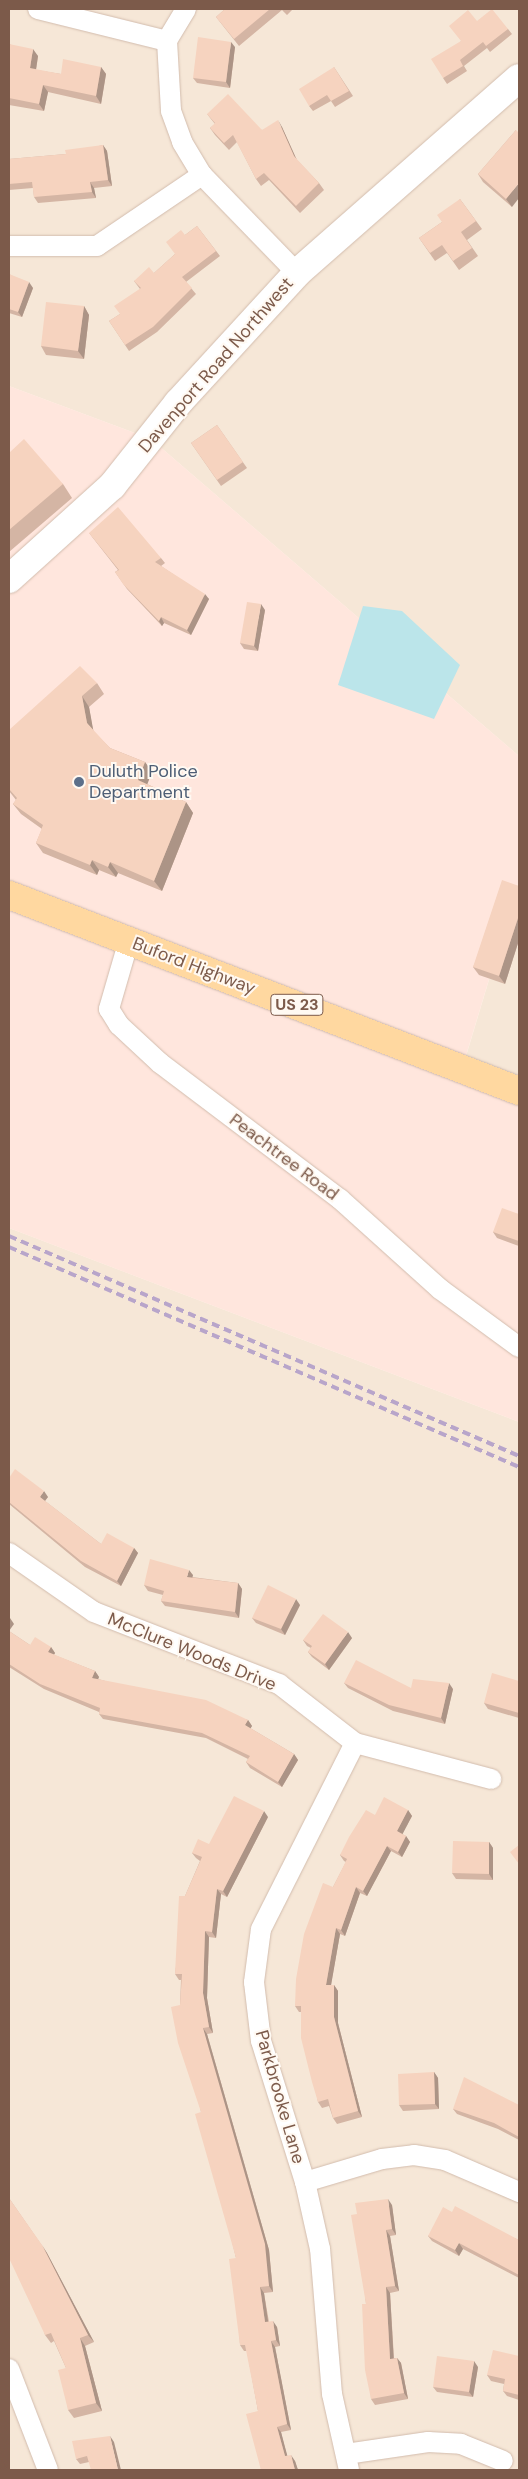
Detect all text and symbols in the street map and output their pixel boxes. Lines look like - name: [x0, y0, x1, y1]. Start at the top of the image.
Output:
- street label: Davenport Road Northwest: [134, 273, 298, 457]
- place label: Duluth Police Department: [89, 761, 198, 804]
- marker: Duluth Police Department: [73, 776, 85, 788]
- street label: Buford Highway: [129, 933, 259, 999]
- road number: US 23: [270, 992, 324, 1018]
- street label: Peachtree Road: [225, 1109, 343, 1205]
- street label: McClure Woods Drive: [105, 1608, 279, 1696]
- street label: Parkbrooke Lane: [251, 2028, 309, 2166]

